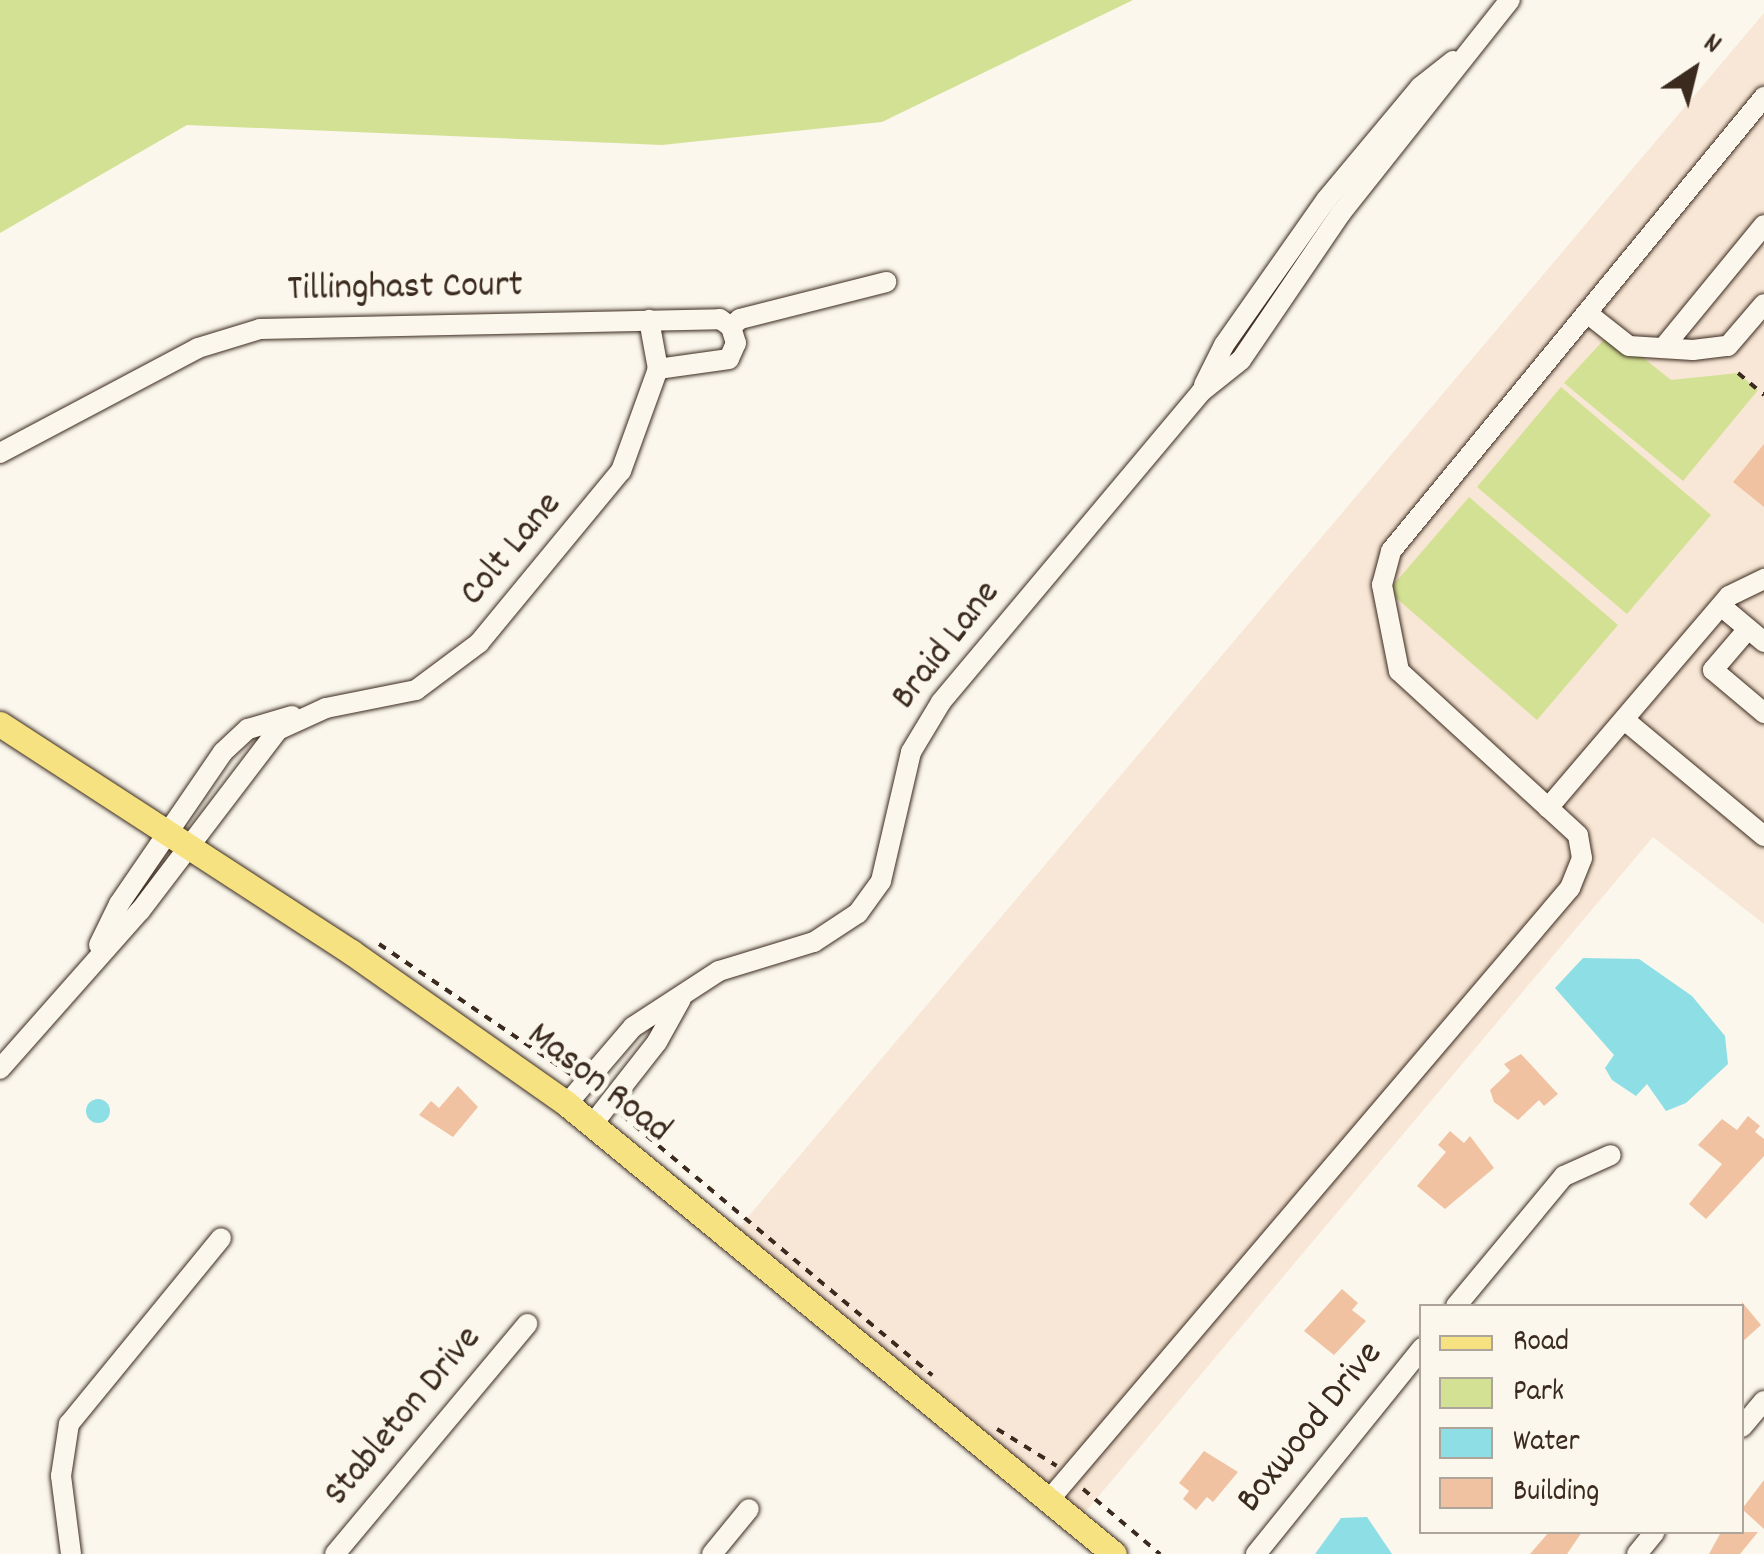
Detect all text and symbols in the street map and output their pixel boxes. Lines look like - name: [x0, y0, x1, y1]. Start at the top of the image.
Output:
- north arrow: [1644, 20, 1744, 120]
- text: N: [1694, 25, 1728, 66]
- street label: Tillinghast Court: [287, 264, 523, 314]
- street label: Colt Lane: [451, 484, 573, 616]
- street label: Braid Lane: [883, 572, 1011, 720]
- street label: Mason Road: [517, 1014, 679, 1154]
- legend: [1419, 1304, 1744, 1534]
- street label: Stableton Drive: [315, 1318, 493, 1516]
- text: Road: [1513, 1322, 1569, 1365]
- street label: Boxwood Drive: [1228, 1333, 1394, 1523]
- text: Park: [1513, 1372, 1564, 1415]
- text: Water: [1513, 1422, 1580, 1465]
- text: Building: [1513, 1472, 1599, 1515]

